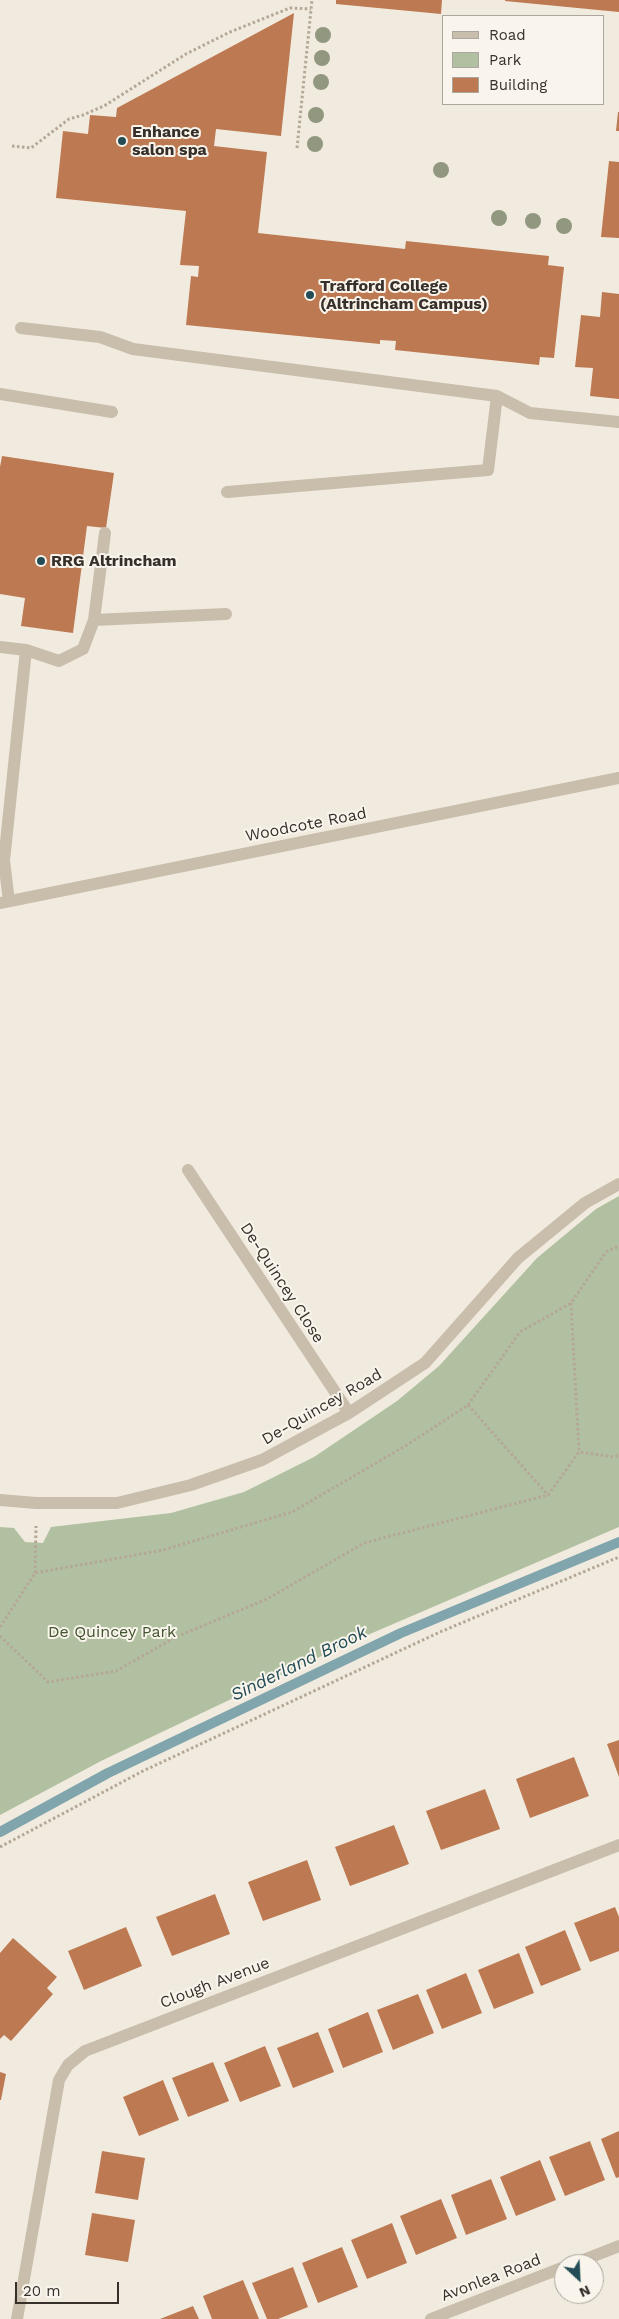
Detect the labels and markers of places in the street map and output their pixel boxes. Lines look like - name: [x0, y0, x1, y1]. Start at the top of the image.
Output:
- place label: Enhance salon spa: [132, 122, 207, 160]
- marker: Enhance salon spa: [116, 135, 128, 147]
- place label: Trafford College (Altrincham Campus): [320, 276, 488, 314]
- marker: Trafford College (Altrincham Campus): [304, 289, 316, 301]
- place label: RRG Altrincham: [51, 551, 177, 571]
- marker: RRG Altrincham: [35, 555, 47, 567]

